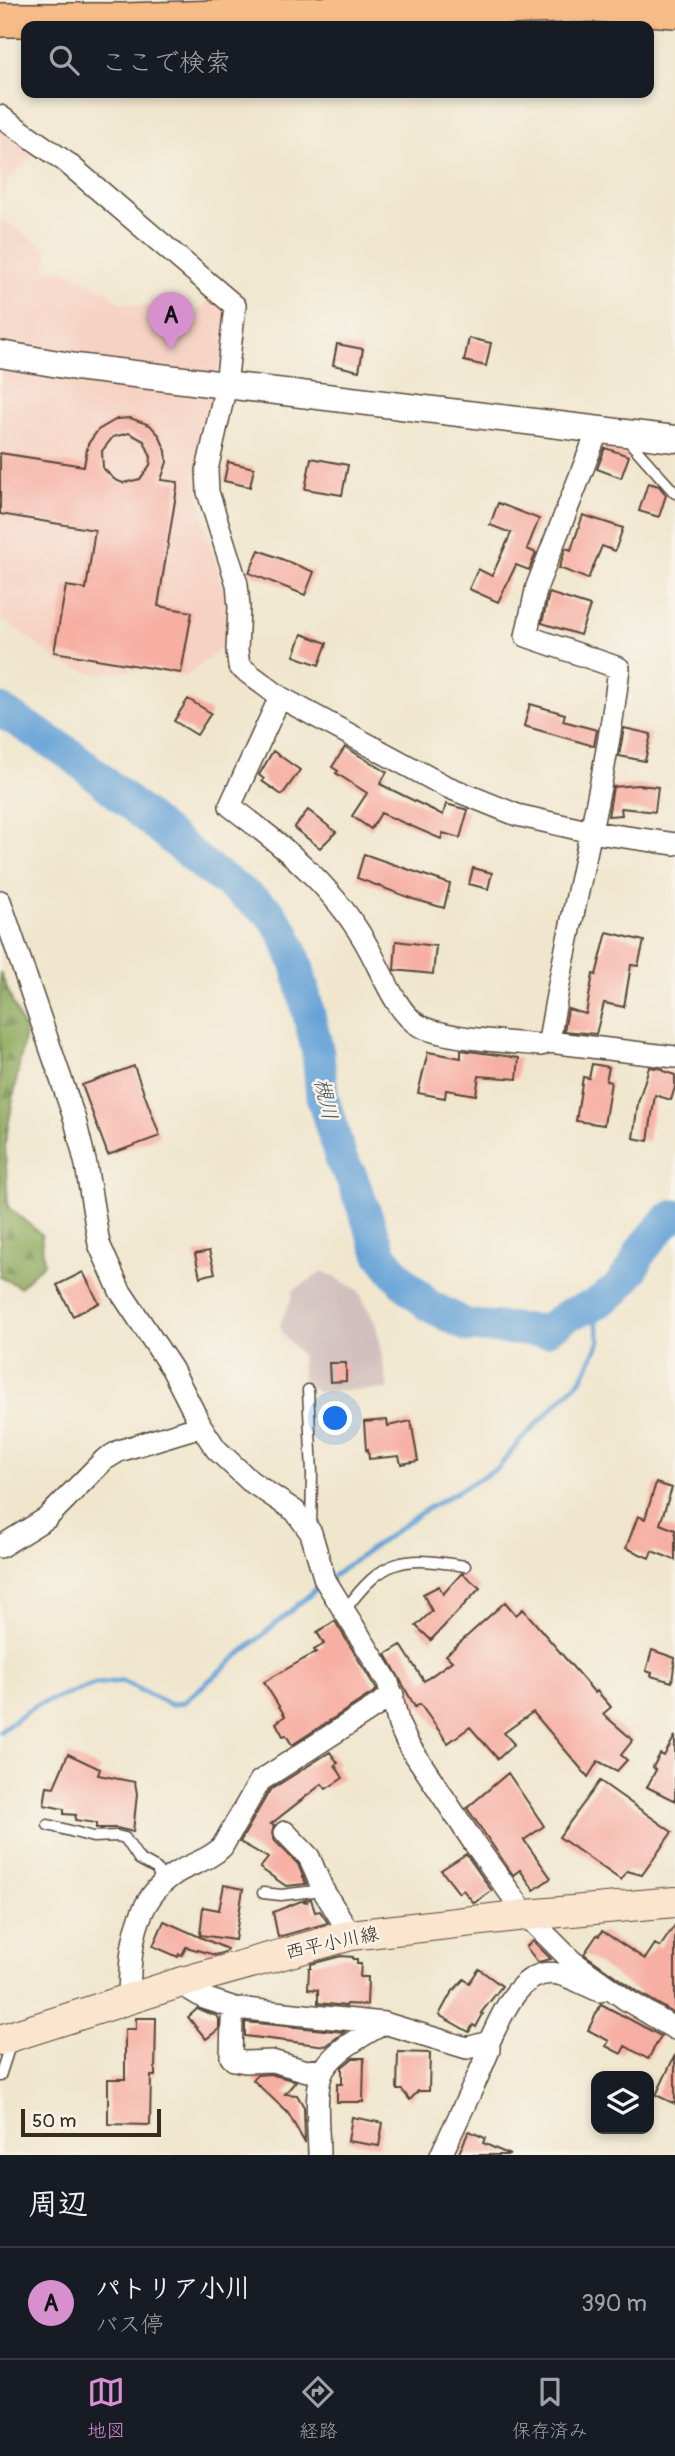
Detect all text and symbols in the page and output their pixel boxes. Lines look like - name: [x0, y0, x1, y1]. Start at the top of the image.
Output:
- search box: [21, 21, 654, 98]
- icon: search: [45, 41, 83, 79]
- text: ここで検索: [101, 47, 231, 79]
- pin: A: [148, 292, 194, 350]
- water label: 槻川: [308, 1076, 343, 1122]
- your location: [318, 1401, 352, 1435]
- street label: 西平小川線: [283, 1921, 381, 1965]
- map controls: [591, 2071, 654, 2134]
- button: layers: [591, 2071, 654, 2134]
- scale bar: [21, 2106, 161, 2138]
- text: 50 m: [32, 2109, 76, 2133]
- text: 周辺: [28, 2186, 88, 2223]
- text: パトリア小川: [95, 2273, 251, 2305]
- text: A: [44, 2289, 58, 2318]
- text: 390 m: [581, 2289, 647, 2318]
- text: バス停: [95, 2310, 164, 2339]
- tab: 地図: [87, 2373, 125, 2443]
- tab: 経路: [299, 2373, 338, 2443]
- tab: 保存済み: [512, 2373, 588, 2443]

